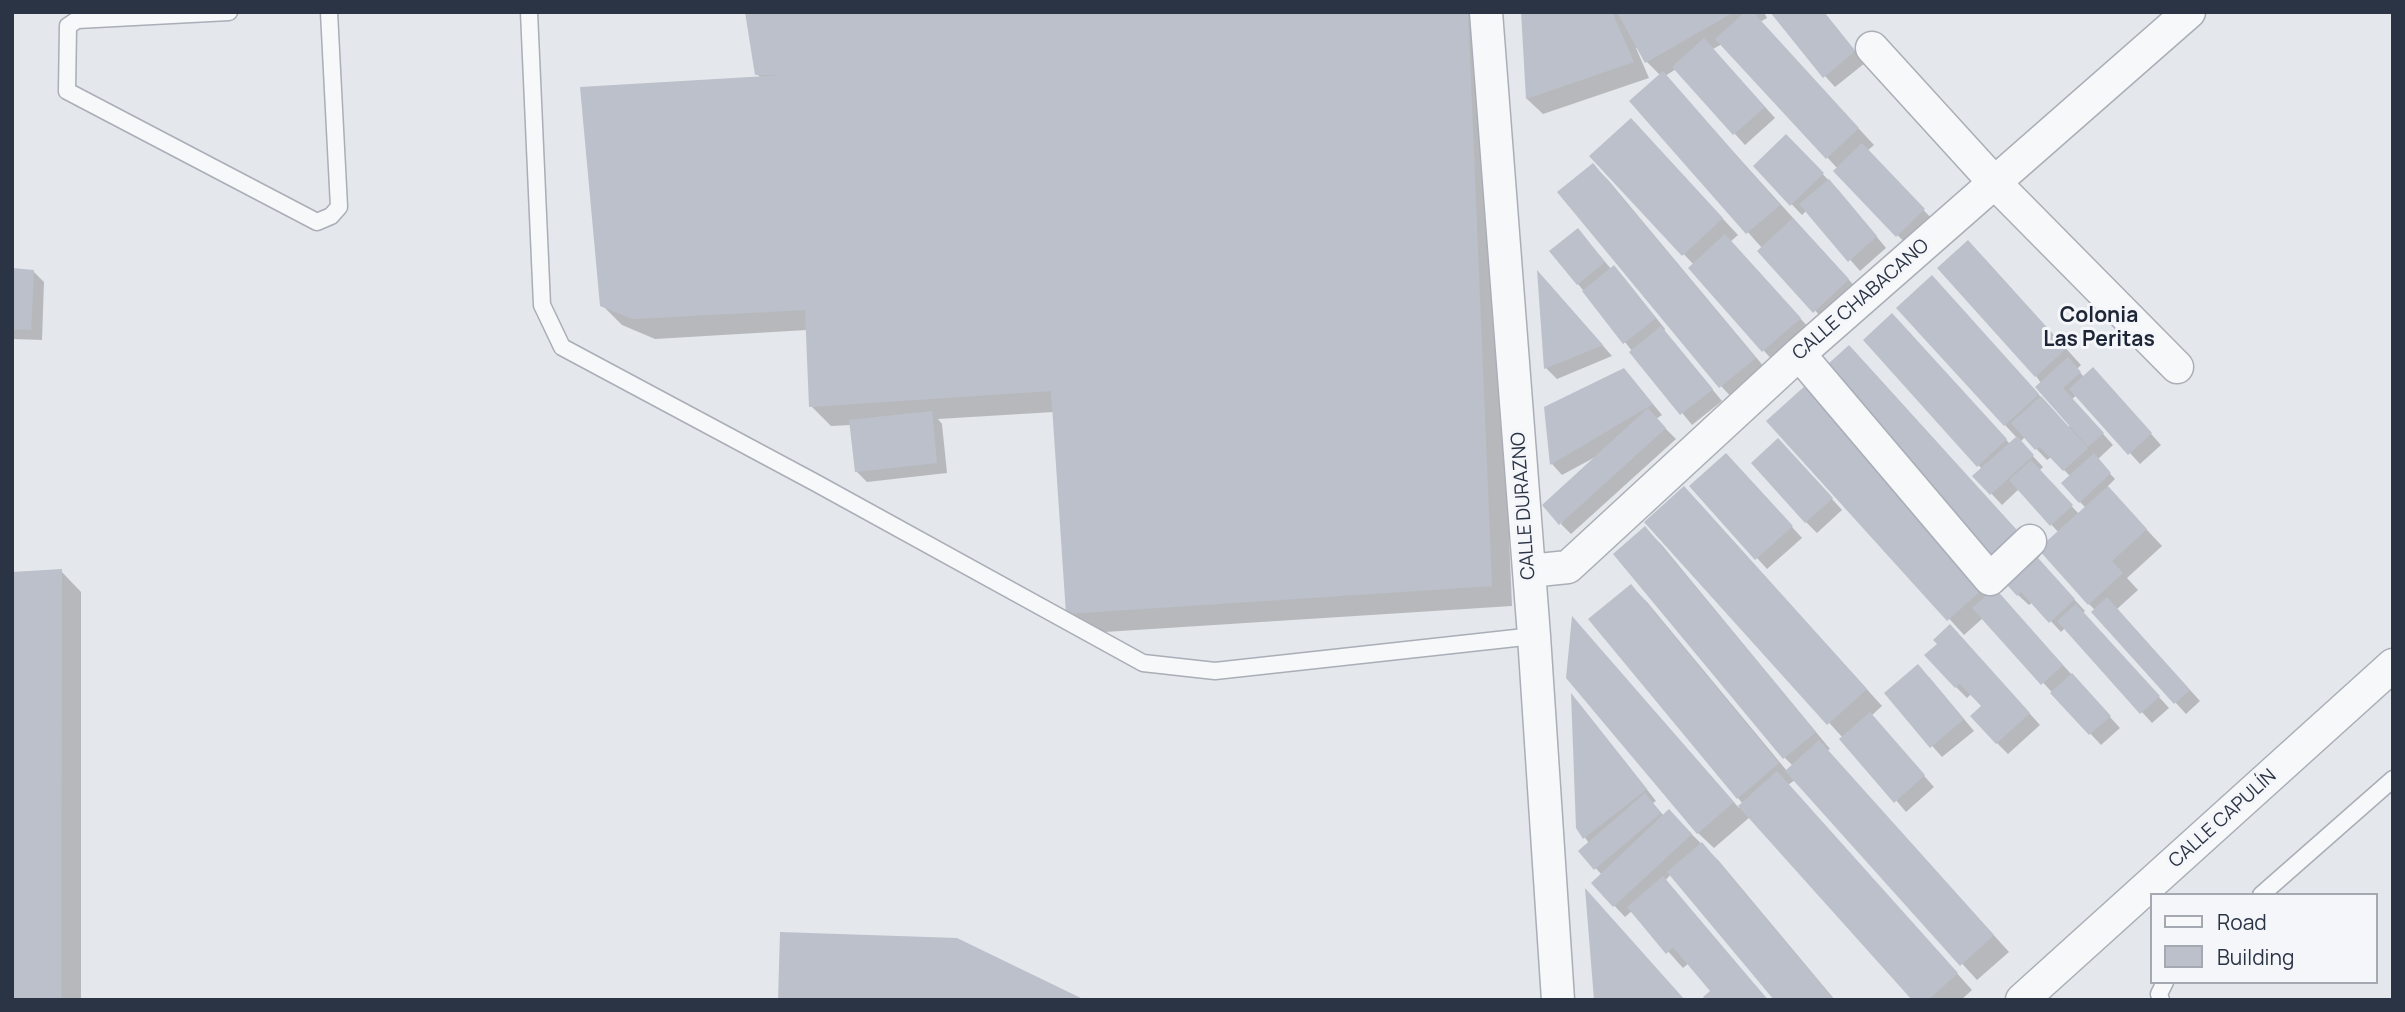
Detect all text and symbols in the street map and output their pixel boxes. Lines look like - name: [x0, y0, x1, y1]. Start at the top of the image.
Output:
- street label: CALLE CHABACANO: [1788, 235, 1934, 365]
- district label: Colonia Las Peritas: [2043, 303, 2155, 353]
- street label: CALLE DURAZNO: [1507, 431, 1541, 581]
- street label: CALLE CAPULÍN: [2165, 765, 2281, 873]
- legend: [2150, 893, 2377, 984]
- text: Road: [2217, 908, 2267, 936]
- text: Building: [2217, 943, 2294, 971]

